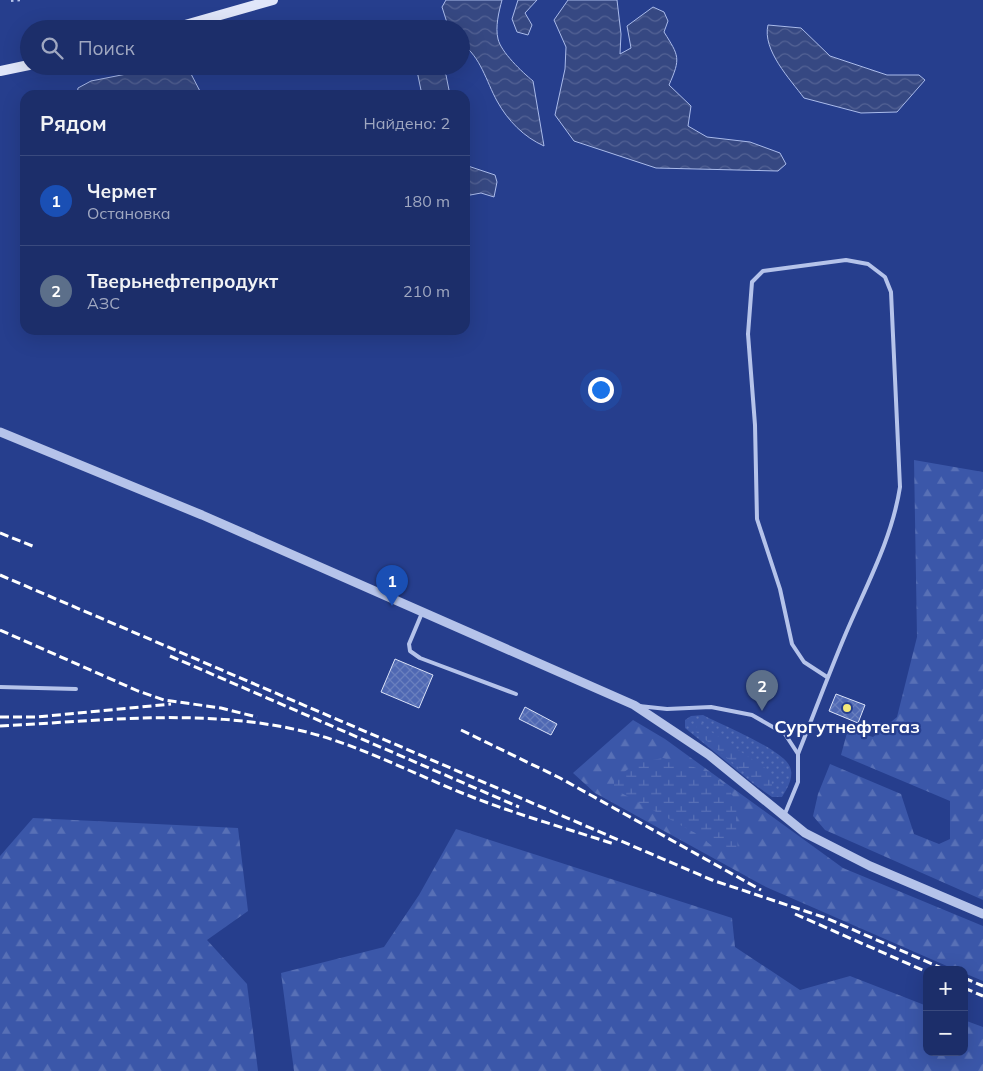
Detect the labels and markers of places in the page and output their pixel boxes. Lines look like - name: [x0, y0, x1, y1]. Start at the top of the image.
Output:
- pin: 1: [376, 565, 408, 606]
- pin: 2: [746, 670, 778, 711]
- marker: Сургутнефтегаз: [841, 702, 853, 714]
- place label: Сургутнефтегаз: [774, 715, 920, 738]

